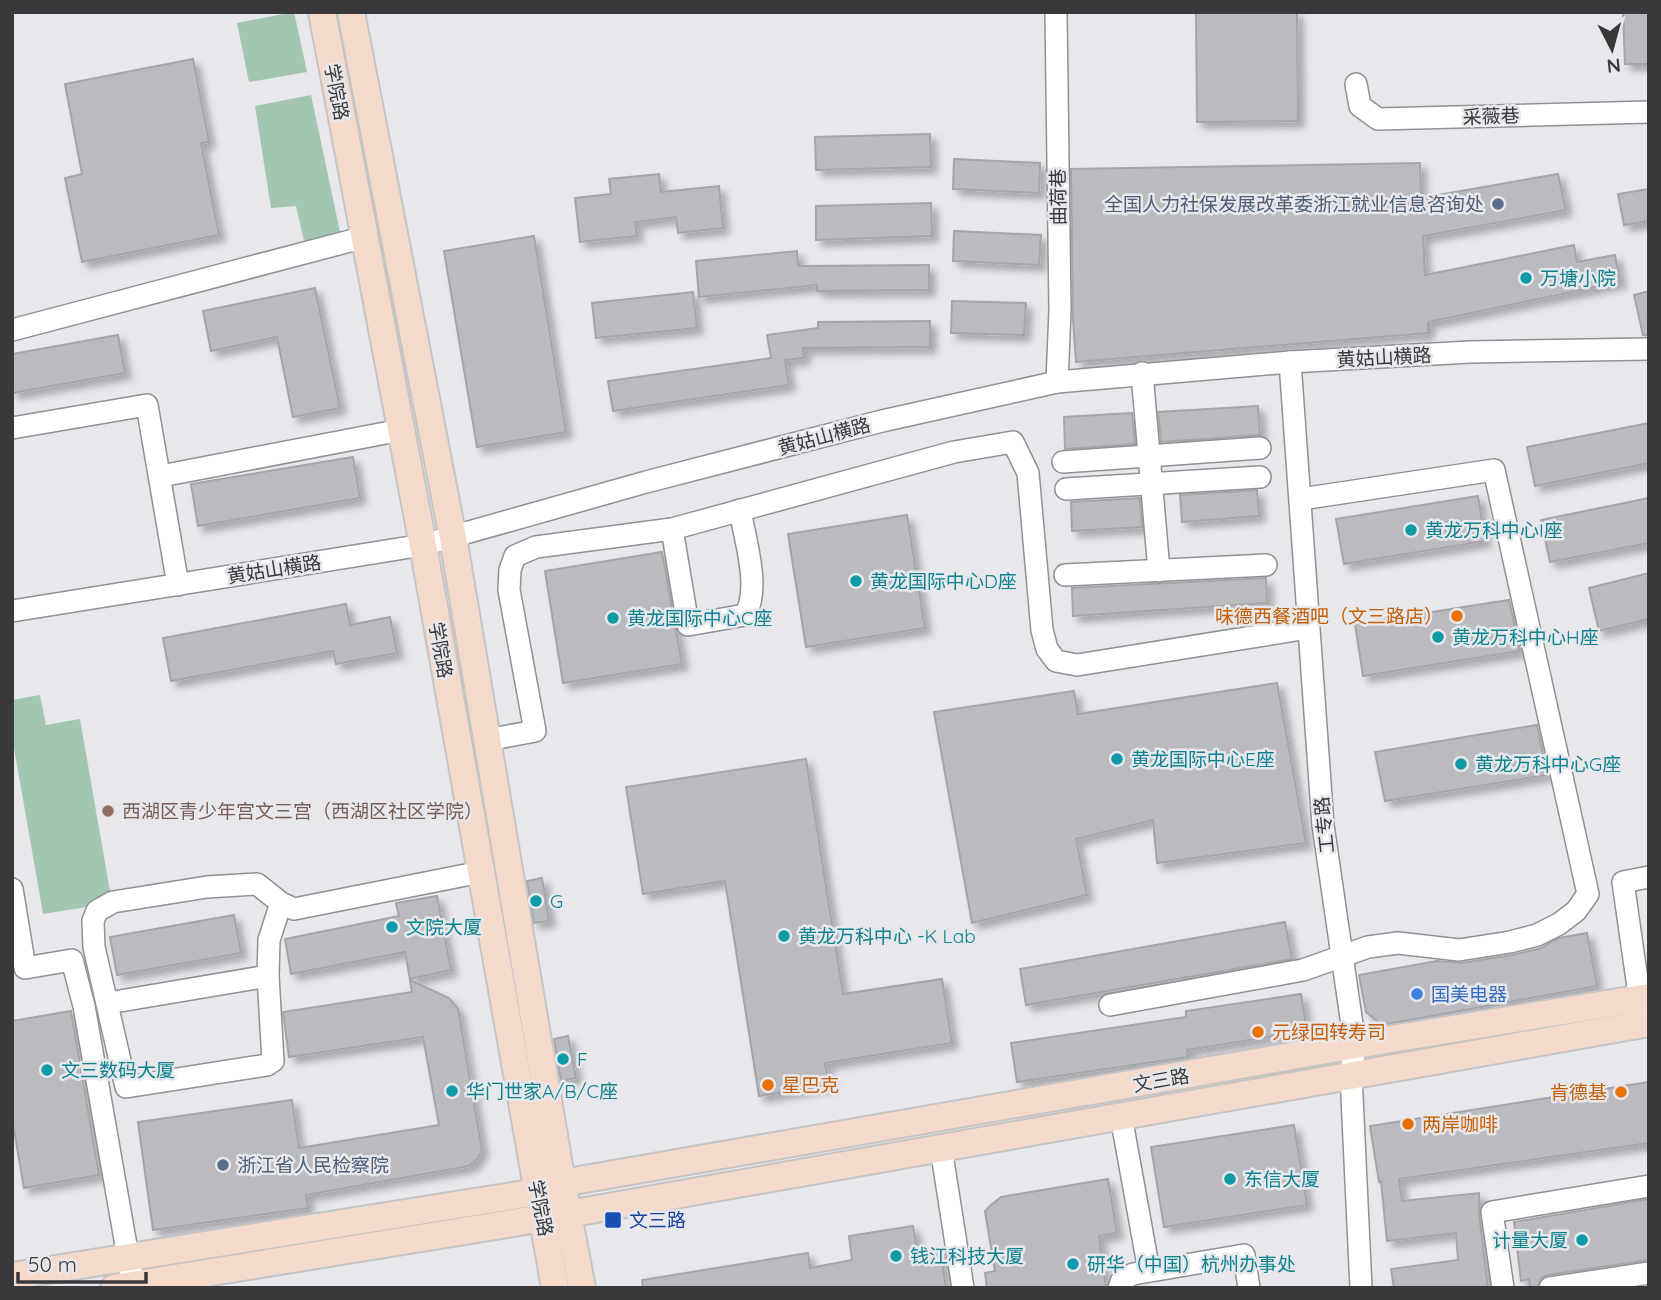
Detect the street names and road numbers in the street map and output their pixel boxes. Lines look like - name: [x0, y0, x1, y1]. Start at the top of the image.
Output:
- street label: 学院路: [320, 62, 354, 122]
- street label: 采薇巷: [1462, 103, 1520, 129]
- street label: 曲荷巷: [1046, 168, 1070, 226]
- street label: 黄姑山横路: [1336, 343, 1432, 371]
- street label: 黄姑山横路: [775, 412, 873, 460]
- street label: 黄姑山横路: [225, 550, 323, 588]
- street label: 学院路: [424, 620, 458, 680]
- street label: 工专路: [1309, 795, 1339, 855]
- street label: 文三路: [1131, 1063, 1191, 1097]
- street label: 学院路: [524, 1178, 558, 1238]

